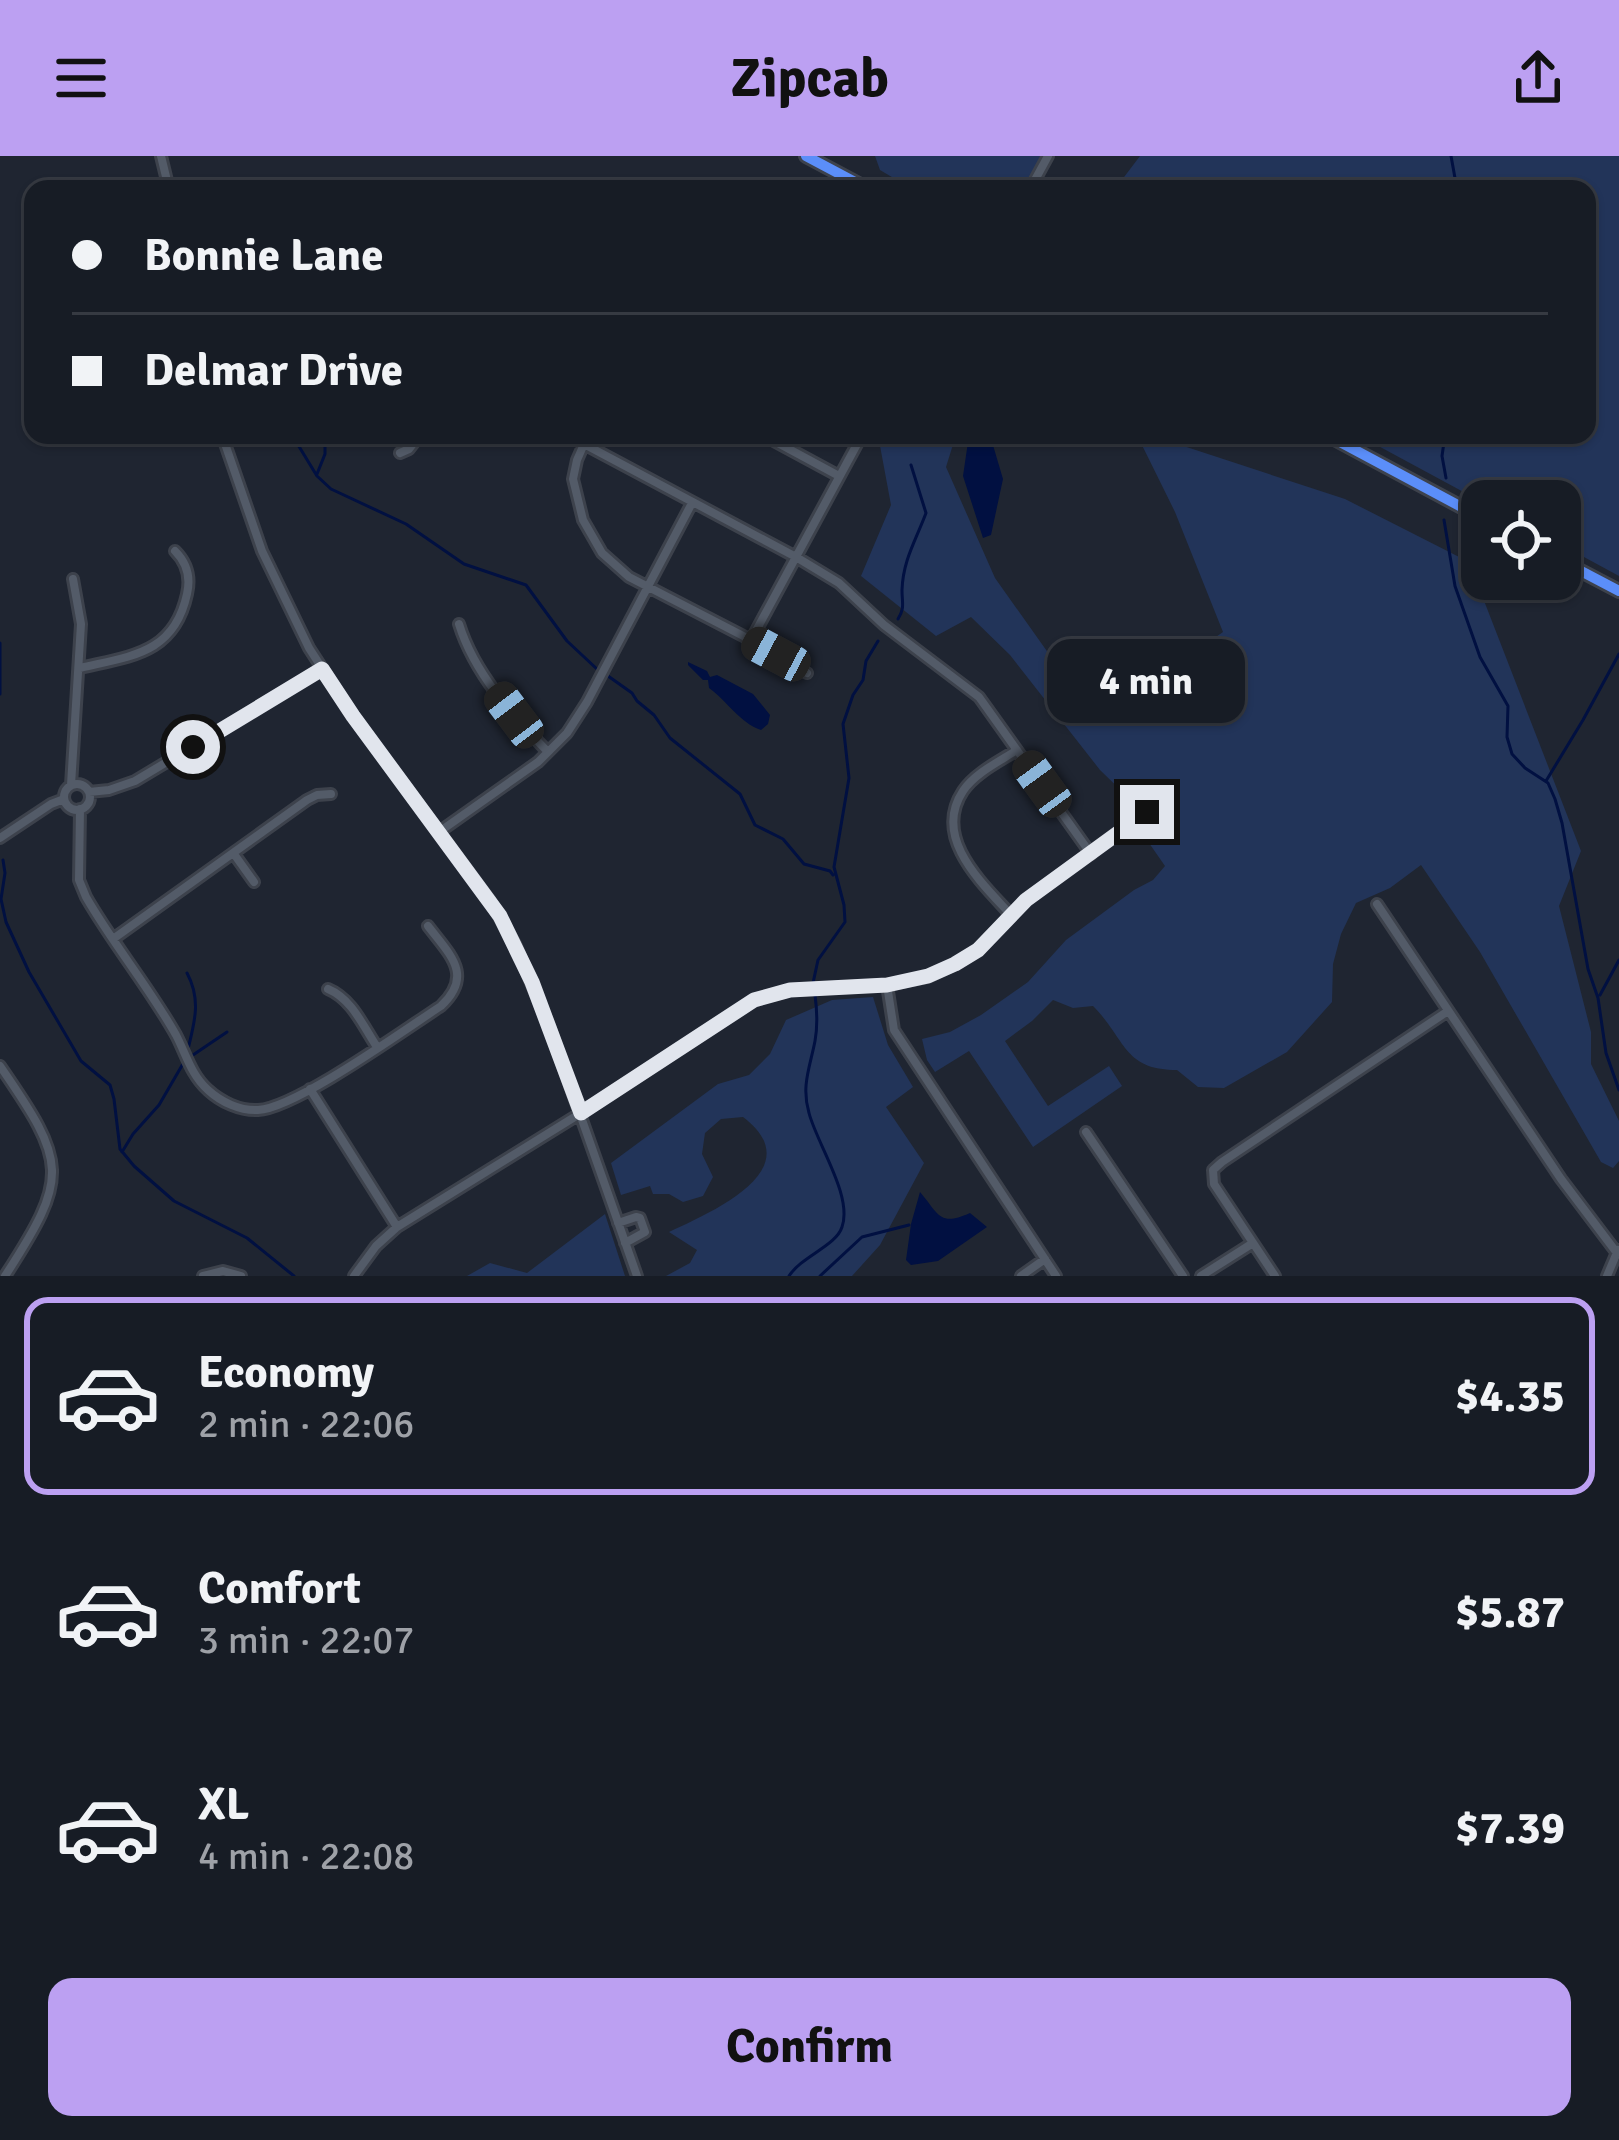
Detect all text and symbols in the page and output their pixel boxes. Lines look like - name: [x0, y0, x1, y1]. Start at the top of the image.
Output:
- icon: menu: [48, 45, 114, 111]
- text: Zipcab: [730, 45, 889, 112]
- icon: share: [1505, 45, 1571, 111]
- text: Bonnie Lane: [144, 228, 384, 283]
- text: Delmar Drive: [144, 343, 403, 398]
- map controls: [1461, 480, 1581, 600]
- button: locate: [1461, 480, 1581, 600]
- car: [736, 621, 816, 687]
- callout: 4 min: [1048, 638, 1246, 722]
- text: 4 min: [1099, 657, 1193, 705]
- car: [478, 675, 550, 755]
- route start: [166, 720, 220, 774]
- car: [1006, 744, 1078, 824]
- route end: [1120, 785, 1174, 839]
- icon: car: [54, 1342, 162, 1450]
- text: Economy: [198, 1345, 374, 1400]
- text: $4.35: [1455, 1369, 1565, 1424]
- text: 2 min · 22:06: [198, 1400, 414, 1448]
- icon: car: [54, 1558, 162, 1666]
- text: Comfort: [198, 1561, 361, 1616]
- text: $5.87: [1455, 1585, 1565, 1640]
- text: 3 min · 22:07: [198, 1616, 414, 1664]
- icon: car: [54, 1774, 162, 1882]
- text: XL: [198, 1777, 249, 1832]
- text: $7.39: [1455, 1801, 1565, 1856]
- text: 4 min · 22:08: [198, 1832, 414, 1880]
- button: Confirm: [48, 1978, 1571, 2116]

